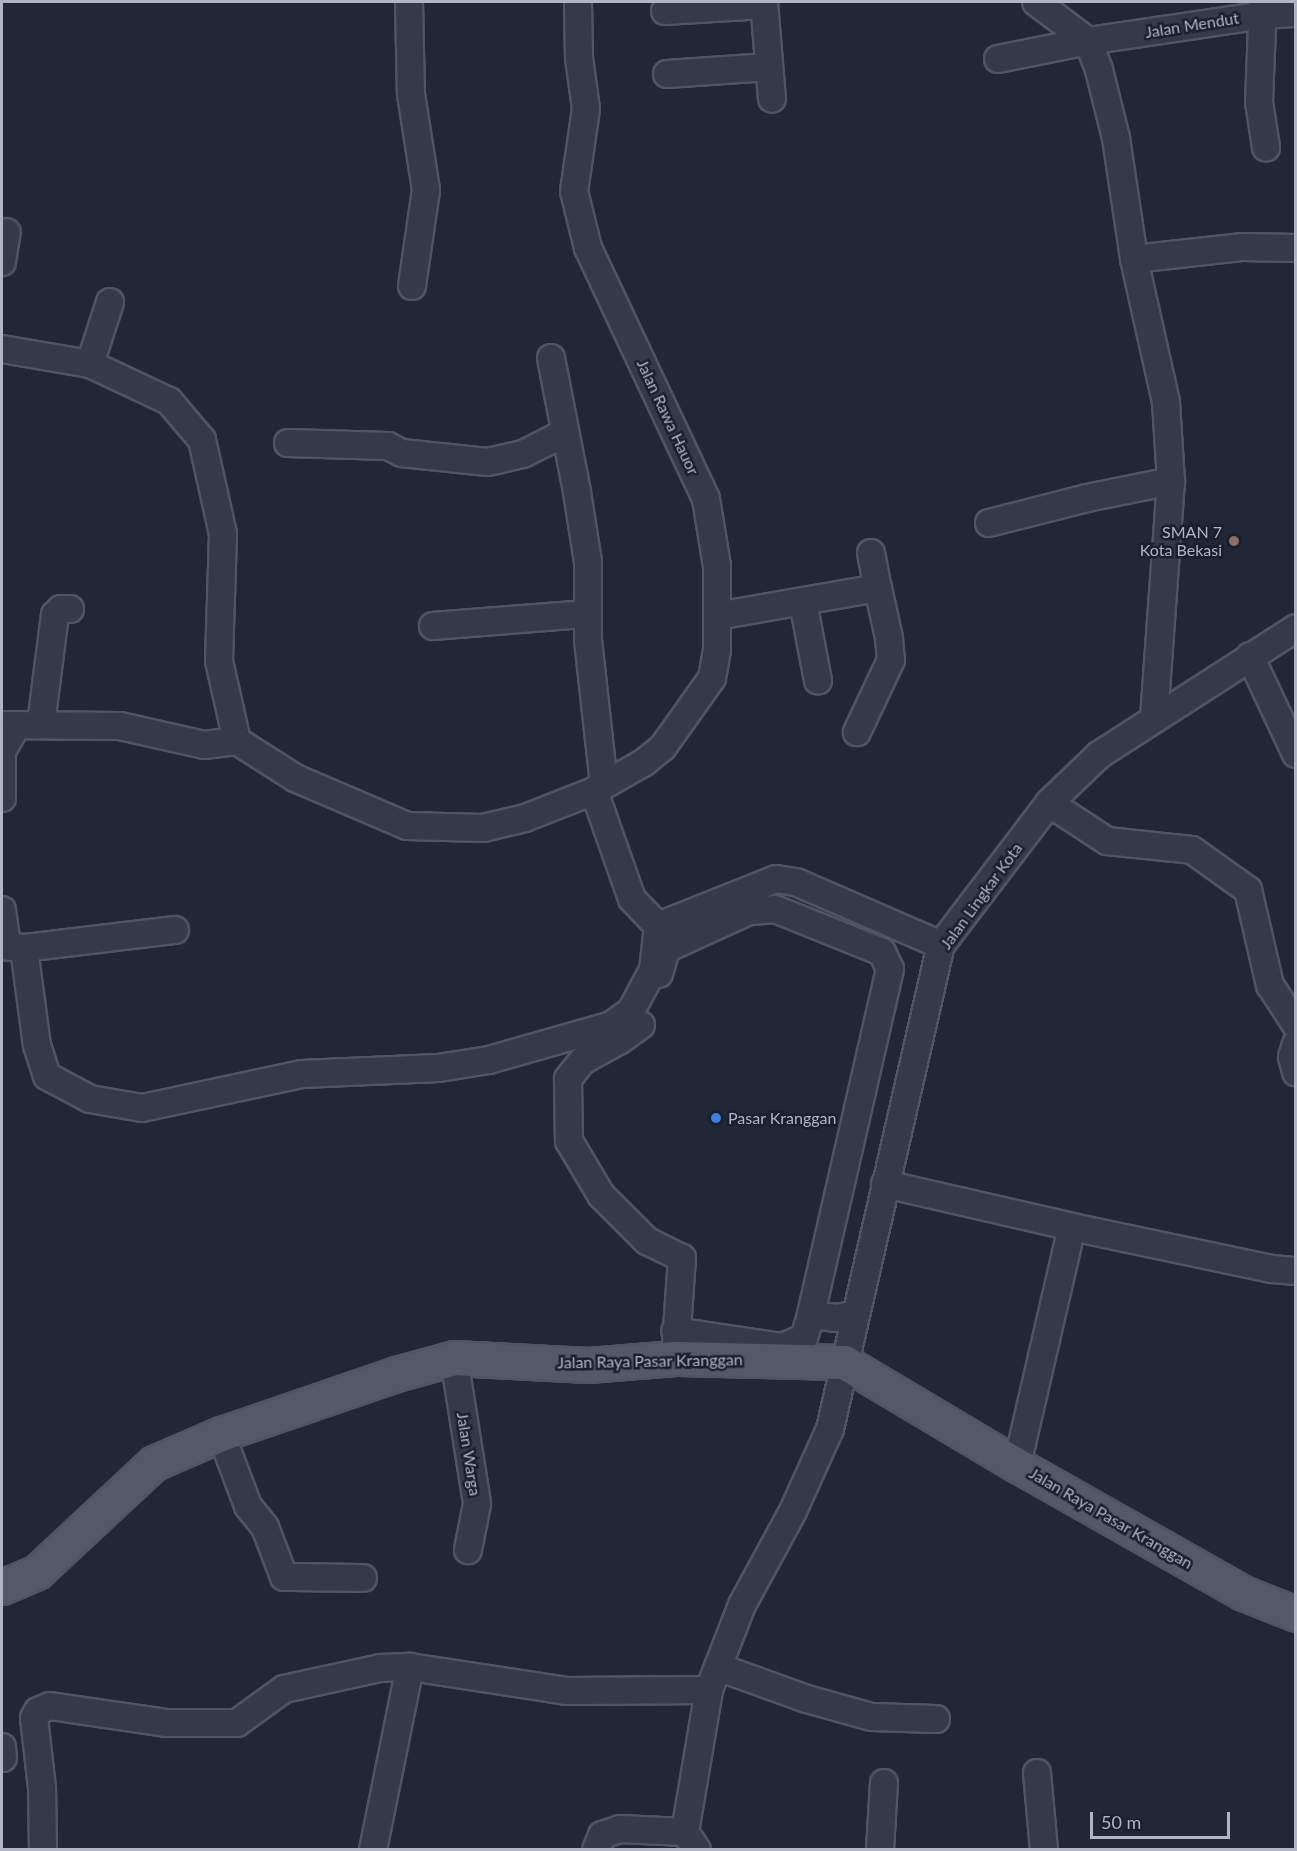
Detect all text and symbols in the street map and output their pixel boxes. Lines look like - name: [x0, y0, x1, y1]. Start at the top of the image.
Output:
- street label: Jalan Mendut: [1144, 8, 1240, 42]
- street label: Jalan Rawa Hauor: [633, 356, 703, 478]
- place label: SMAN 7 Kota Bekasi: [1140, 522, 1222, 560]
- marker: SMAN 7 Kota Bekasi: [1227, 534, 1241, 548]
- street label: Jalan Lingkar Kota: [936, 839, 1026, 953]
- place label: Pasar Kranggan: [728, 1108, 837, 1128]
- marker: Pasar Kranggan: [709, 1111, 723, 1125]
- street label: Jalan Raya Pasar Kranggan: [557, 1350, 743, 1372]
- street label: Jalan Warga: [453, 1411, 485, 1497]
- street label: Jalan Raya Pasar Kranggan: [1026, 1463, 1196, 1573]
- scale bar: [1093, 1800, 1232, 1838]
- text: 50 m: [1101, 1811, 1141, 1833]

